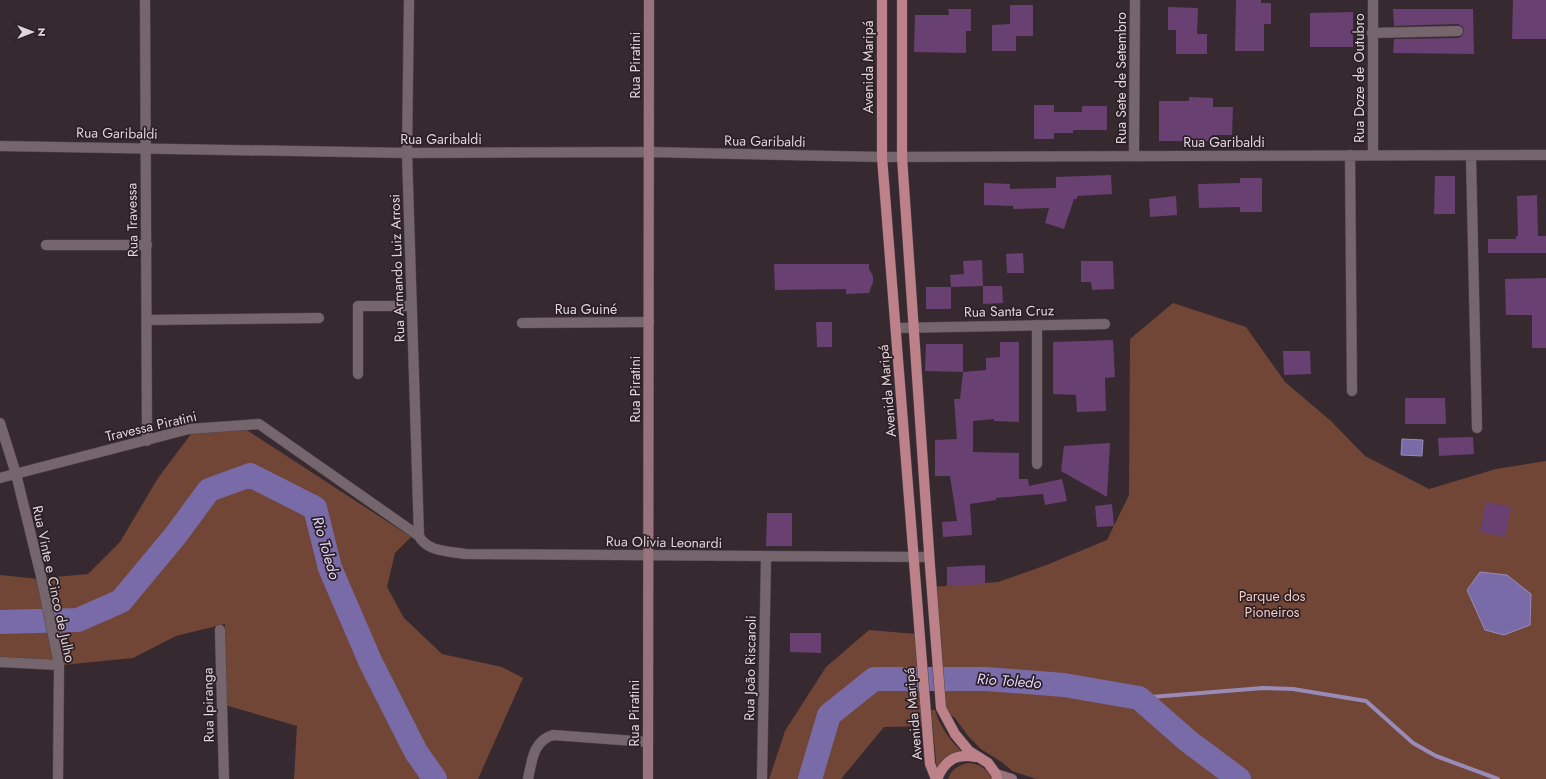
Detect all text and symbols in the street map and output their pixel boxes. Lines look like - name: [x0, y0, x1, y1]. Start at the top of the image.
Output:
- north arrow: [12, 12, 52, 52]
- street label: Rua Sete de Setembro: [1111, 12, 1131, 144]
- street label: Rua Doze de Outubro: [1349, 13, 1369, 143]
- street label: Avenida Maripá: [858, 21, 878, 113]
- text: N: [34, 28, 50, 36]
- street label: Rua Piratini: [625, 32, 645, 98]
- street label: Rua Garibaldi: [76, 122, 158, 144]
- street label: Rua Garibaldi: [400, 129, 482, 149]
- street label: Rua Garibaldi: [724, 130, 806, 152]
- street label: Rua Garibaldi: [1183, 132, 1265, 152]
- street label: Rua Travessa: [121, 183, 143, 257]
- street label: Rua Armando Luiz Arrosi: [384, 194, 410, 342]
- street label: Rua Guiné: [555, 299, 617, 319]
- street label: Rua Santa Cruz: [964, 300, 1055, 322]
- street label: Avenida Maripá: [873, 344, 901, 438]
- street label: Rua Piratini: [625, 356, 645, 422]
- street label: Travessa Piratini: [103, 406, 199, 446]
- street label: Rua Vinte e Cinco de Julho: [28, 504, 80, 665]
- water label: Rio Toledo: [307, 514, 346, 582]
- street label: Rua Olivia Leonardi: [606, 531, 722, 553]
- park label: Parque dos Pioneiros: [1239, 586, 1306, 622]
- street label: Rua João Riscaroli: [739, 615, 761, 721]
- street label: Rua Ipiranga: [197, 667, 219, 743]
- street label: Avenida Maripá: [899, 667, 927, 761]
- water label: Rio Toledo: [976, 668, 1042, 694]
- street label: Rua Piratini: [624, 680, 644, 746]

